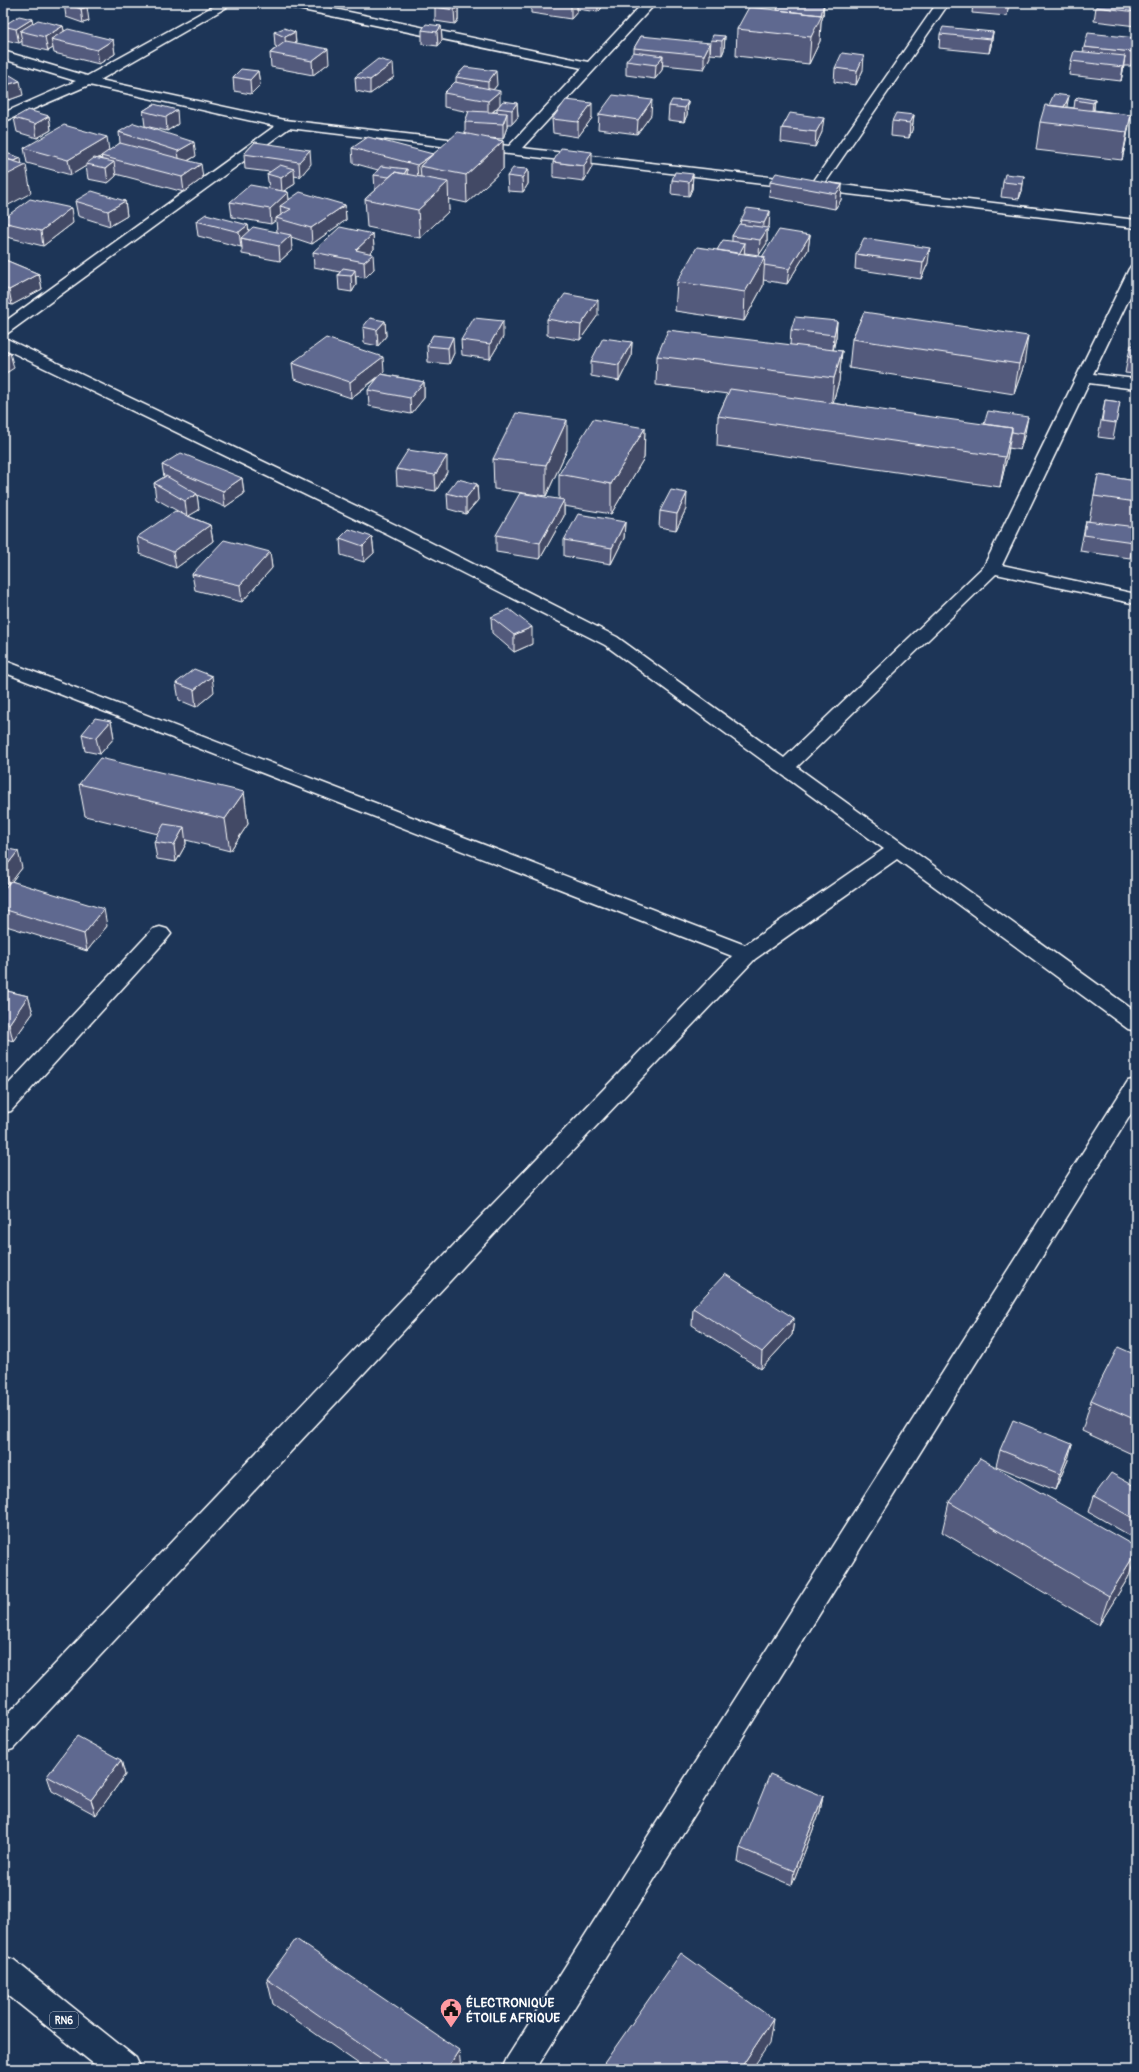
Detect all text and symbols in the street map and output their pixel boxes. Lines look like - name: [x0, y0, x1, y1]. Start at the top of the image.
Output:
- place label: ÉLECTRONIQUE ÉTOILE AFRIQUE: [466, 1995, 560, 2026]
- public building icon: ÉLECTRONIQUE ÉTOILE AFRIQUE: [438, 1996, 464, 2029]
- road number: RN6: [50, 2012, 78, 2028]

